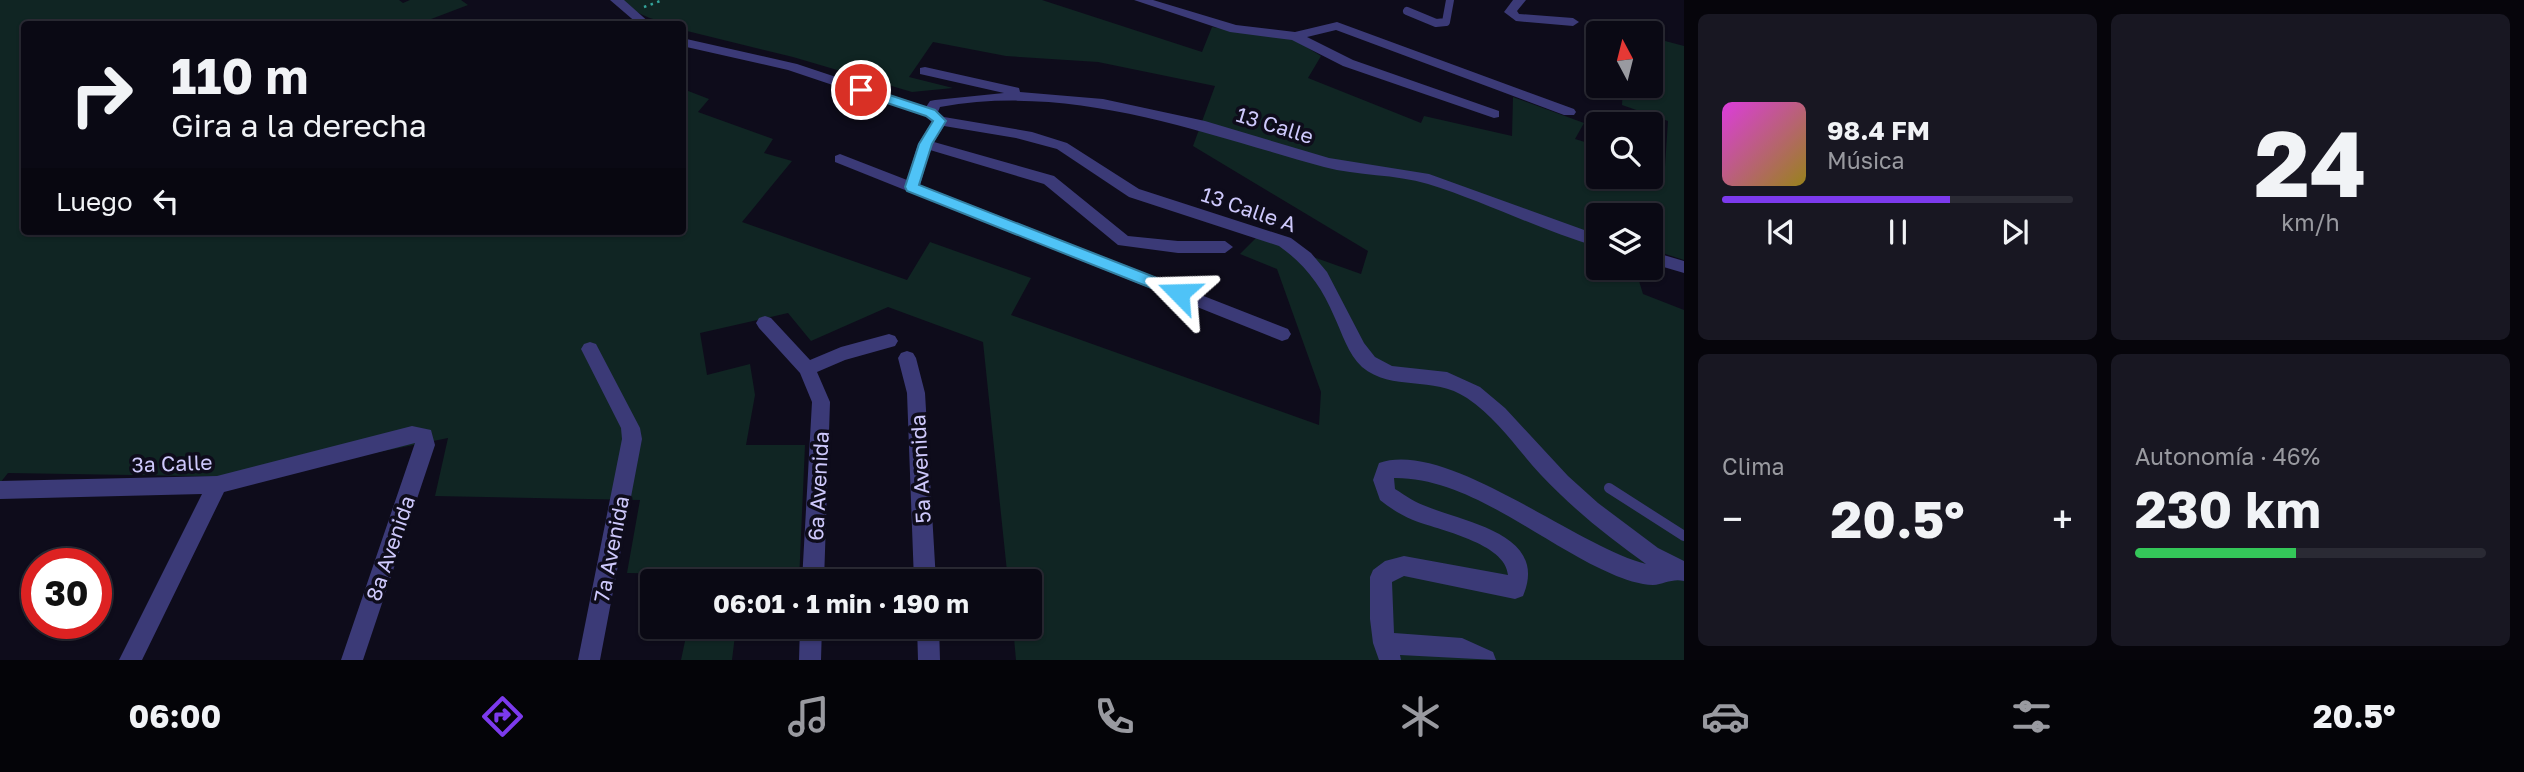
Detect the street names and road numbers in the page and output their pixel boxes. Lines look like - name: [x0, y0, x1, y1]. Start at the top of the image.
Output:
- street label: 13 Calle: [1233, 101, 1317, 149]
- street label: 13 Calle A: [1198, 181, 1300, 237]
- street label: 5a Avenida: [904, 414, 936, 524]
- street label: 6a Avenida: [802, 431, 834, 541]
- street label: 3a Calle: [131, 449, 213, 477]
- street label: 8a Avenida: [360, 492, 420, 604]
- street label: 7a Avenida: [588, 494, 634, 604]

